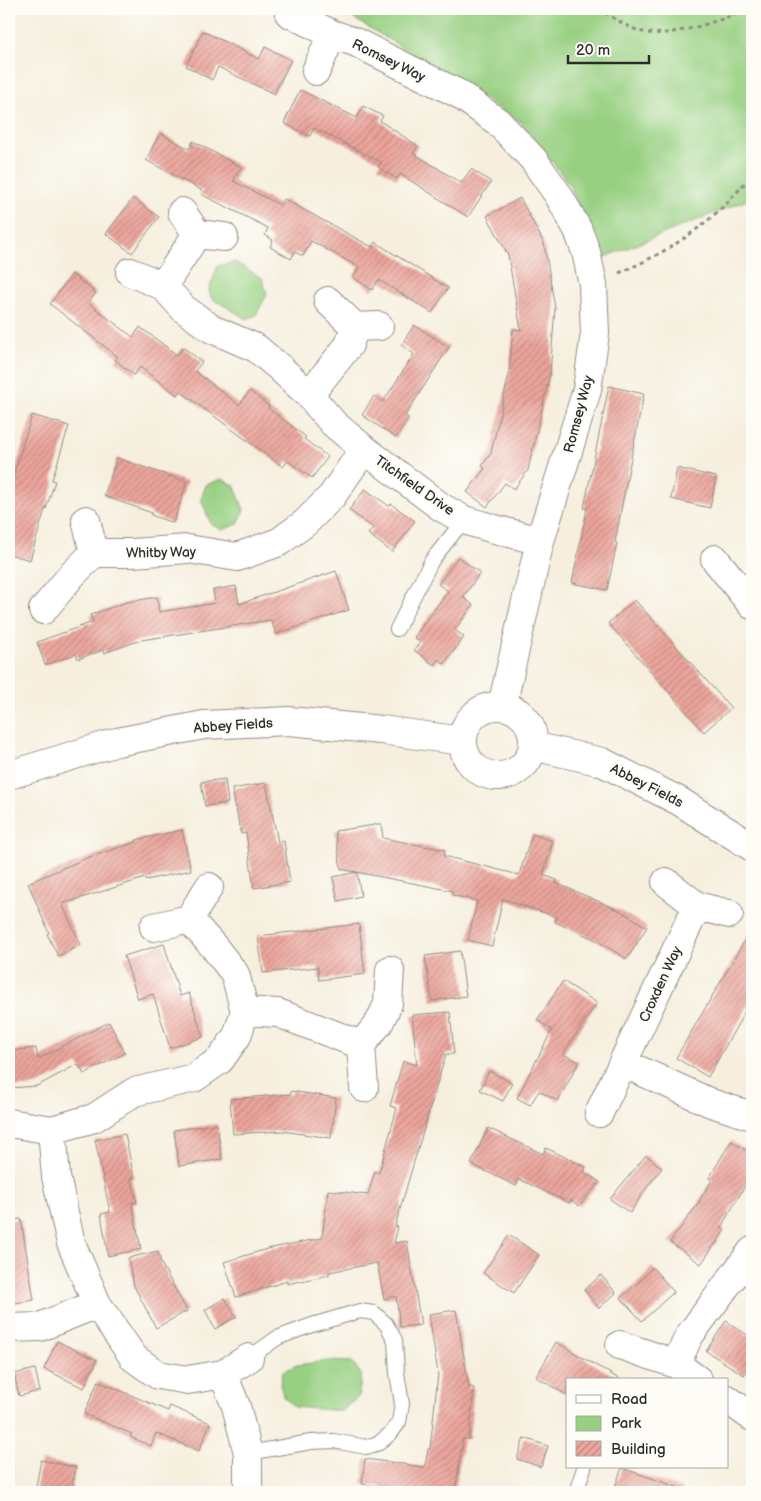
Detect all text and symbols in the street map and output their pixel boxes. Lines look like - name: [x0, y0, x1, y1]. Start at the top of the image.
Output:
- scale bar: [568, 32, 650, 64]
- street label: Romsey Way: [349, 35, 429, 86]
- text: 20 m: [576, 41, 610, 60]
- street label: Romsey Way: [560, 373, 597, 455]
- street label: Titchfield Drive: [372, 452, 458, 519]
- street label: Whitby Way: [126, 543, 197, 562]
- street label: Abbey Fields: [193, 714, 273, 737]
- street label: Abbey Fields: [607, 760, 686, 811]
- street label: Croxden Way: [635, 943, 686, 1025]
- legend: [566, 1378, 728, 1468]
- text: Road: [611, 1390, 647, 1409]
- text: Park: [611, 1414, 642, 1433]
- text: Building: [611, 1440, 666, 1459]

